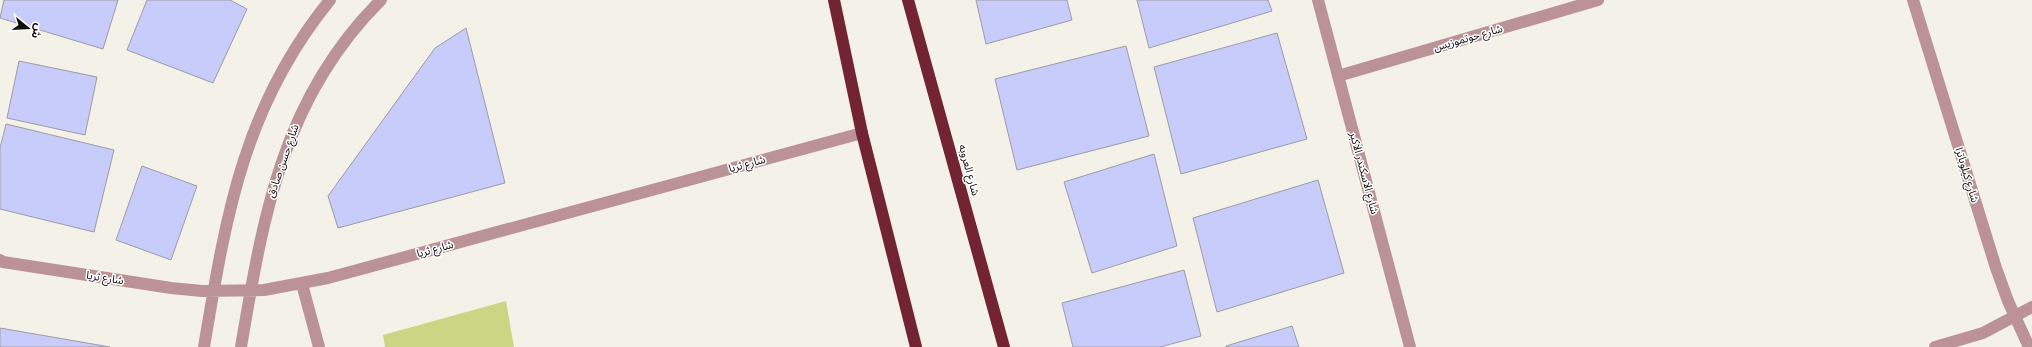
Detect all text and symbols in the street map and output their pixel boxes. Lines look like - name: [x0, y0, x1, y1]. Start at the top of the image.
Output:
- north arrow: [8, 8, 48, 48]
- text: ش: [29, 22, 46, 40]
- street label: شارع حوتموزيس: [1432, 22, 1505, 55]
- street label: شارع حسن صادق: [264, 122, 303, 200]
- street label: شارع الاسكندر الاكبر: [1346, 129, 1381, 216]
- street label: شارع العروبه: [955, 143, 982, 198]
- street label: شارع كيلوباترا: [1951, 146, 1982, 205]
- street label: شارع ثريا: [727, 153, 767, 176]
- street label: شارع ثريا: [415, 238, 455, 261]
- street label: شارع ثريا: [85, 269, 125, 288]

